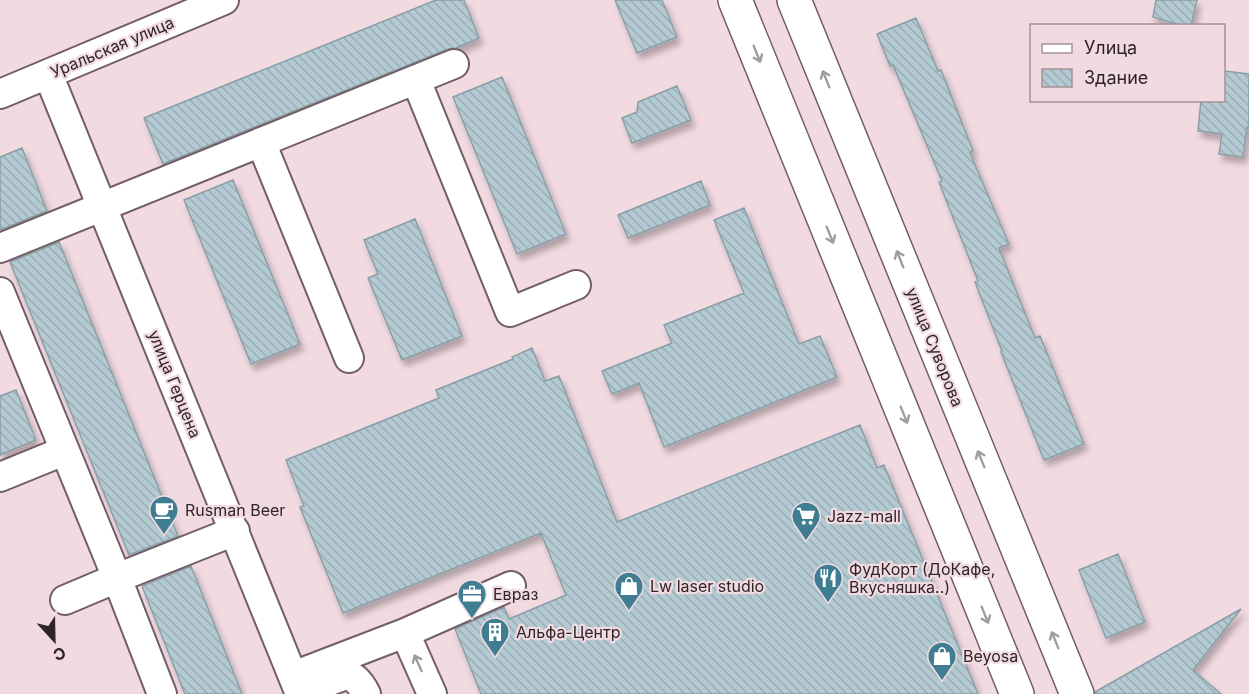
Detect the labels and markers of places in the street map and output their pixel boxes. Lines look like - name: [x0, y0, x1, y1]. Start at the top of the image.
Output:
- cafe icon: Rusman Beer: [148, 494, 180, 536]
- place label: Rusman Beer: [185, 500, 285, 520]
- supermarket icon: Jazz-mall: [790, 500, 822, 542]
- place label: Jazz-mall: [827, 506, 901, 526]
- place label: ФудКорт (ДоКафе, Вкусняшка..): [849, 559, 995, 597]
- restaurant icon: ФудКорт (ДоКафе, Вкусняшка..): [812, 562, 844, 604]
- shop icon: Lw laser studio: [613, 570, 645, 612]
- place label: Lw laser studio: [650, 576, 764, 596]
- office icon: Евраз: [456, 578, 488, 620]
- place label: Евраз: [493, 584, 539, 604]
- building icon: Альфа-Центр: [479, 616, 511, 658]
- place label: Альфа-Центр: [516, 622, 621, 642]
- shop icon: Beyosa: [926, 640, 958, 682]
- place label: Beyosa: [963, 646, 1018, 666]

